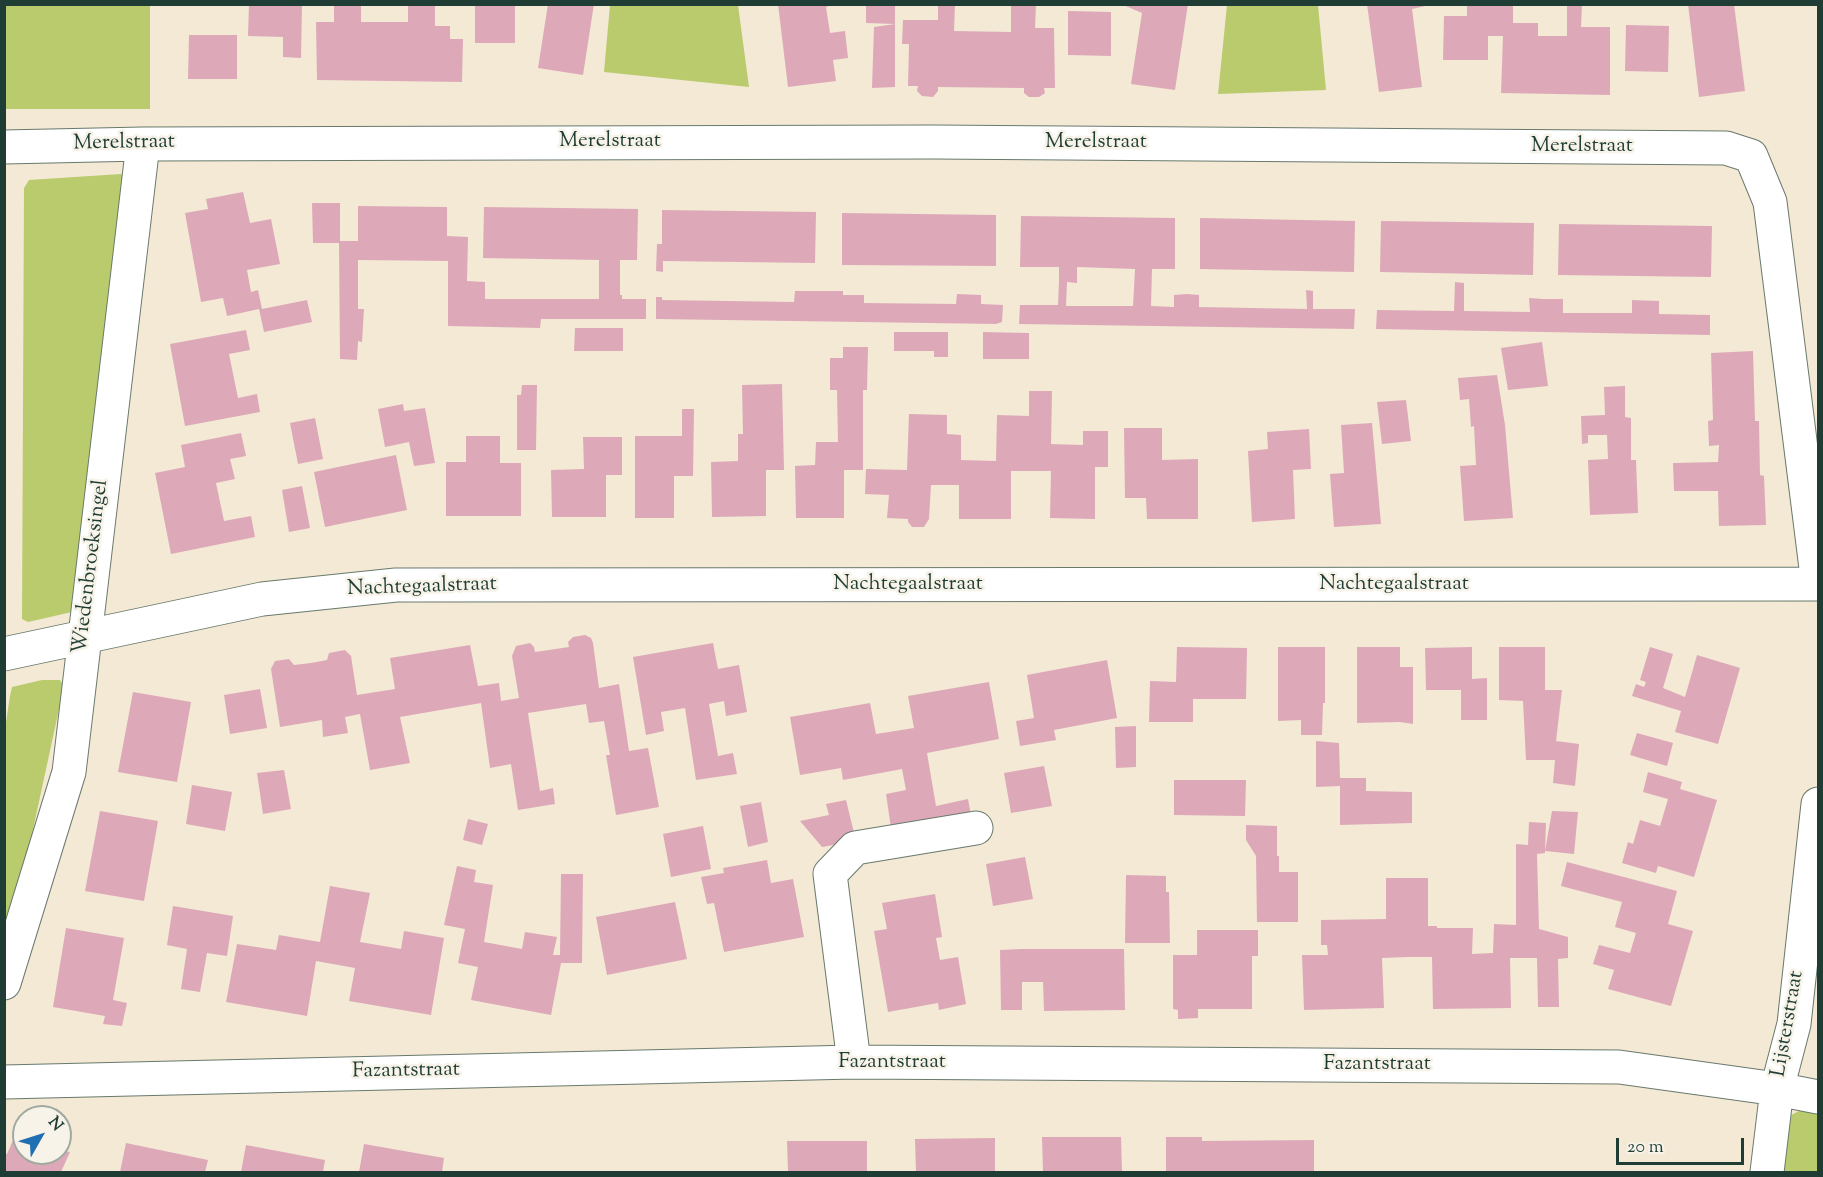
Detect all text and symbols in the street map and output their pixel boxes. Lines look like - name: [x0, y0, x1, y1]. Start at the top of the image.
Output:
- street label: Merelstraat: [559, 129, 661, 155]
- street label: Merelstraat: [1045, 130, 1147, 156]
- street label: Merelstraat: [73, 131, 175, 157]
- street label: Merelstraat: [1531, 134, 1633, 160]
- street label: Wiedenbroeksingel: [69, 478, 115, 656]
- street label: Nachtegaalstraat: [833, 572, 983, 598]
- street label: Nachtegaalstraat: [1319, 572, 1469, 598]
- street label: Nachtegaalstraat: [347, 573, 497, 603]
- street label: Lijsterstraat: [1767, 969, 1811, 1079]
- street label: Fazantstraat: [838, 1050, 946, 1076]
- street label: Fazantstraat: [1323, 1052, 1431, 1078]
- street label: Fazantstraat: [352, 1058, 460, 1086]
- north arrow: [12, 1105, 72, 1165]
- text: N: [42, 1112, 68, 1137]
- scale bar: [1619, 1126, 1746, 1164]
- text: 20 m: [1627, 1135, 1664, 1161]

